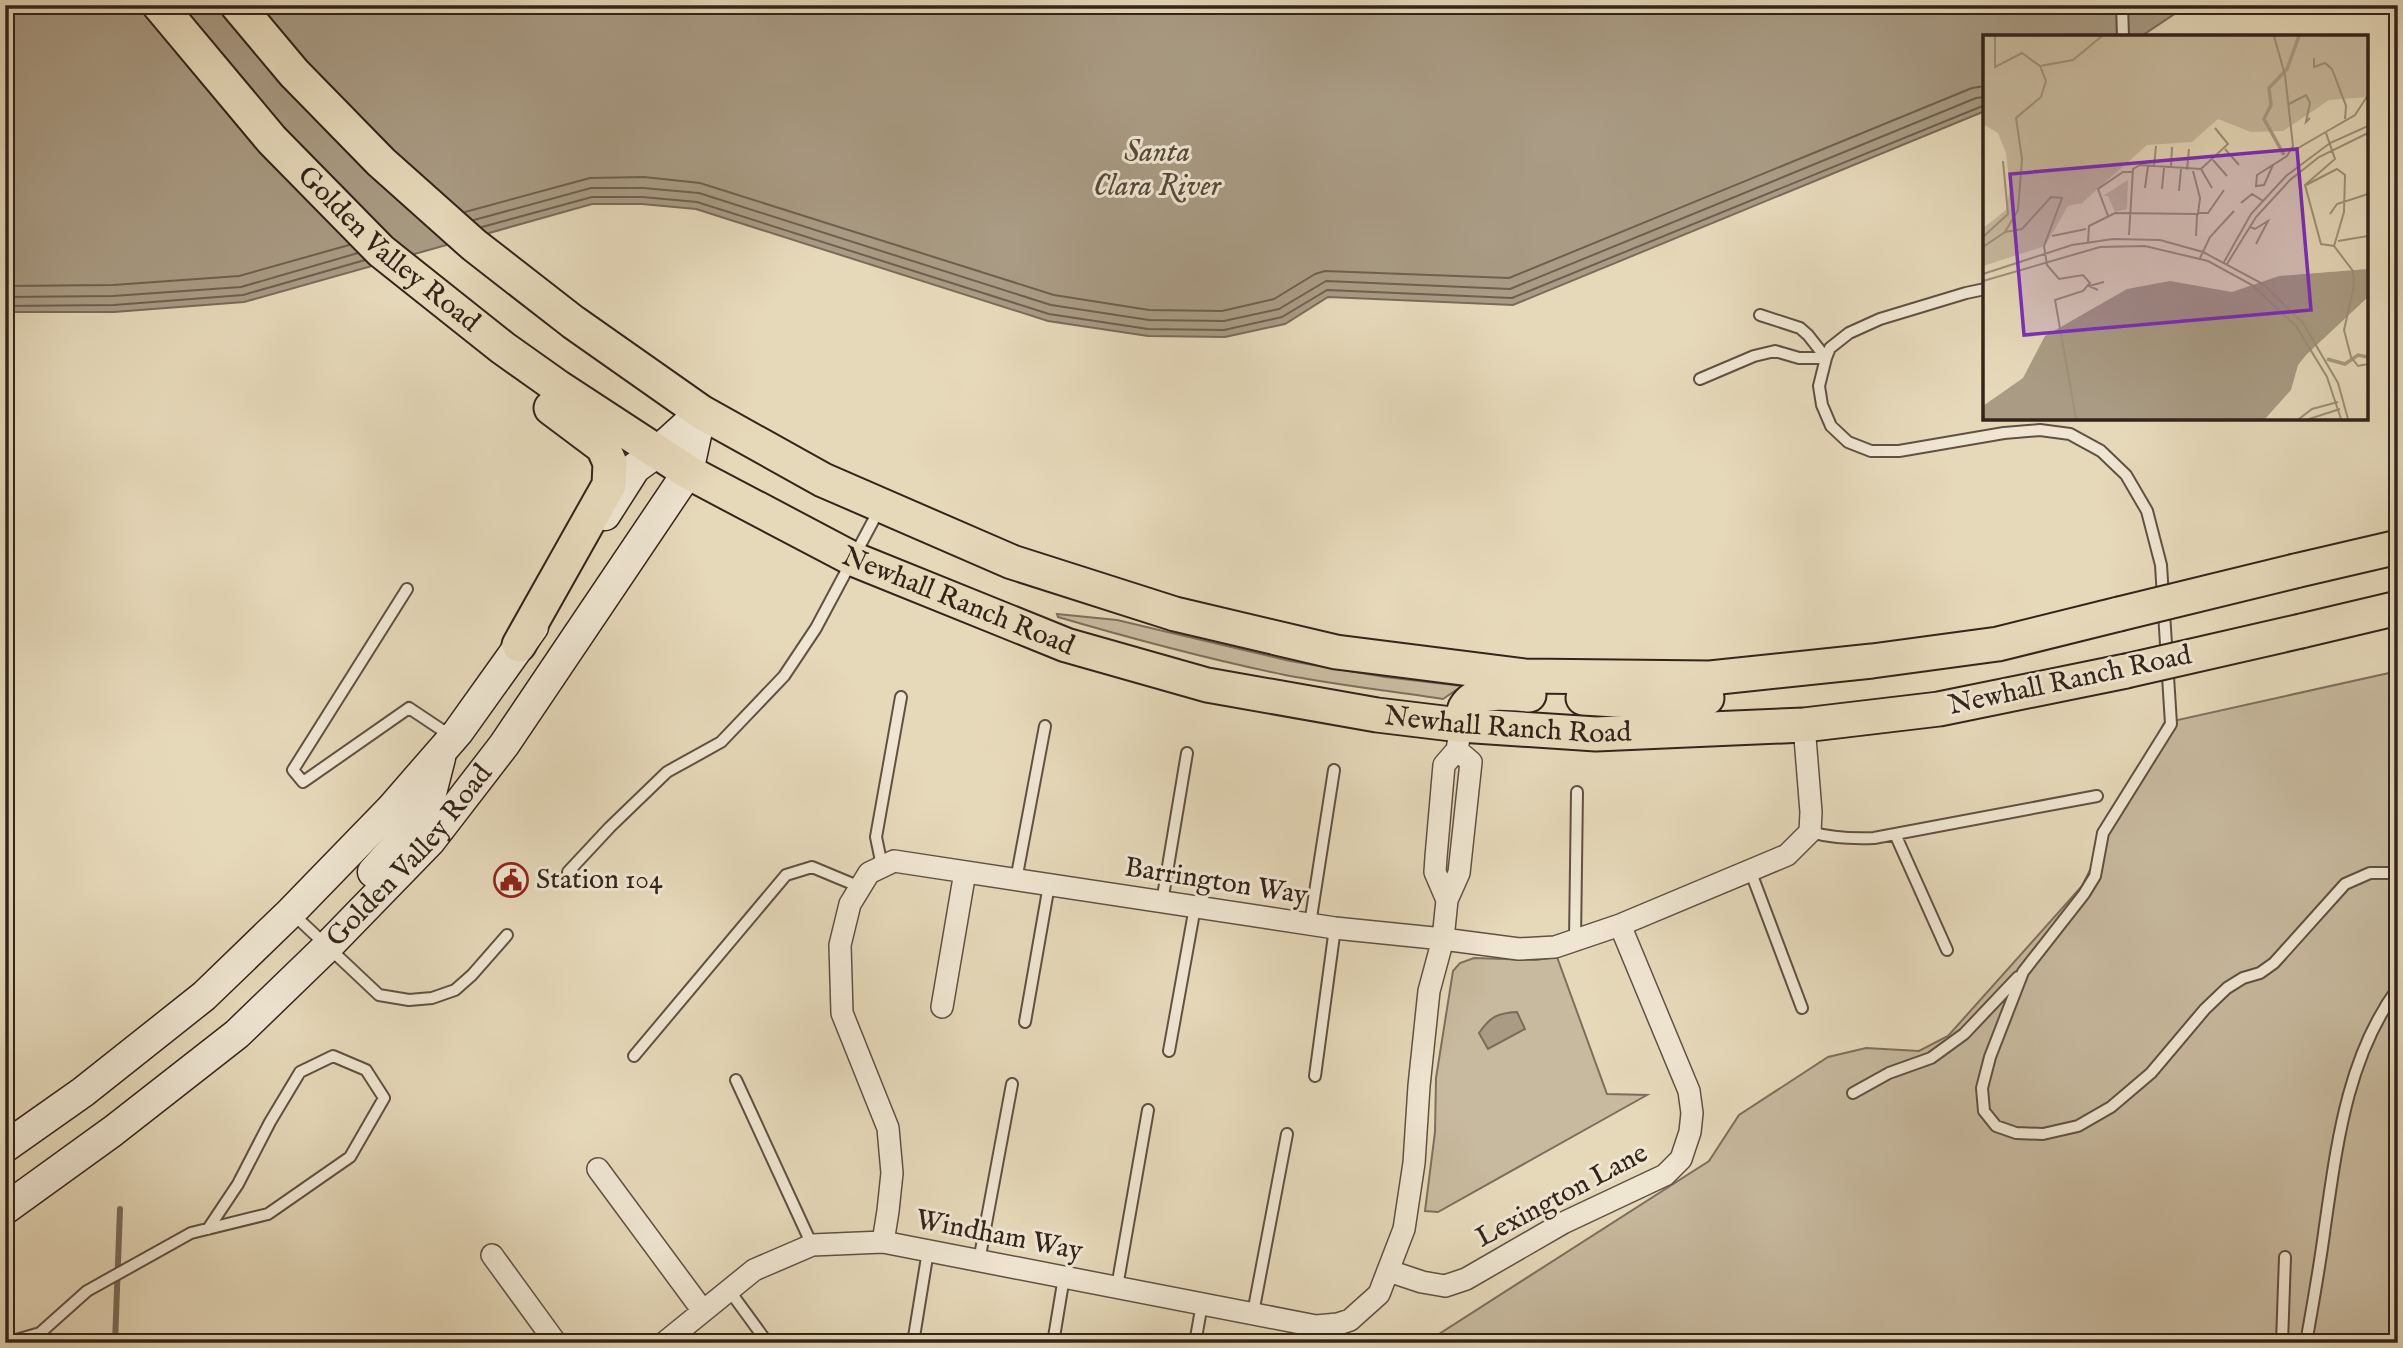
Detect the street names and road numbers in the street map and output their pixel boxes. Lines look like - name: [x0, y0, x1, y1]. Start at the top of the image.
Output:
- street label: Golden Valley Road: [290, 159, 487, 340]
- street label: Newhall Ranch Road: [837, 539, 1079, 664]
- street label: Newhall Ranch Road: [1945, 638, 2195, 724]
- street label: Newhall Ranch Road: [1382, 699, 1632, 752]
- street label: Golden Valley Road: [319, 757, 500, 955]
- street label: Barrington Way: [1122, 850, 1310, 914]
- street label: Lexington Lane: [1470, 1136, 1654, 1256]
- street label: Windham Way: [913, 1203, 1086, 1269]

